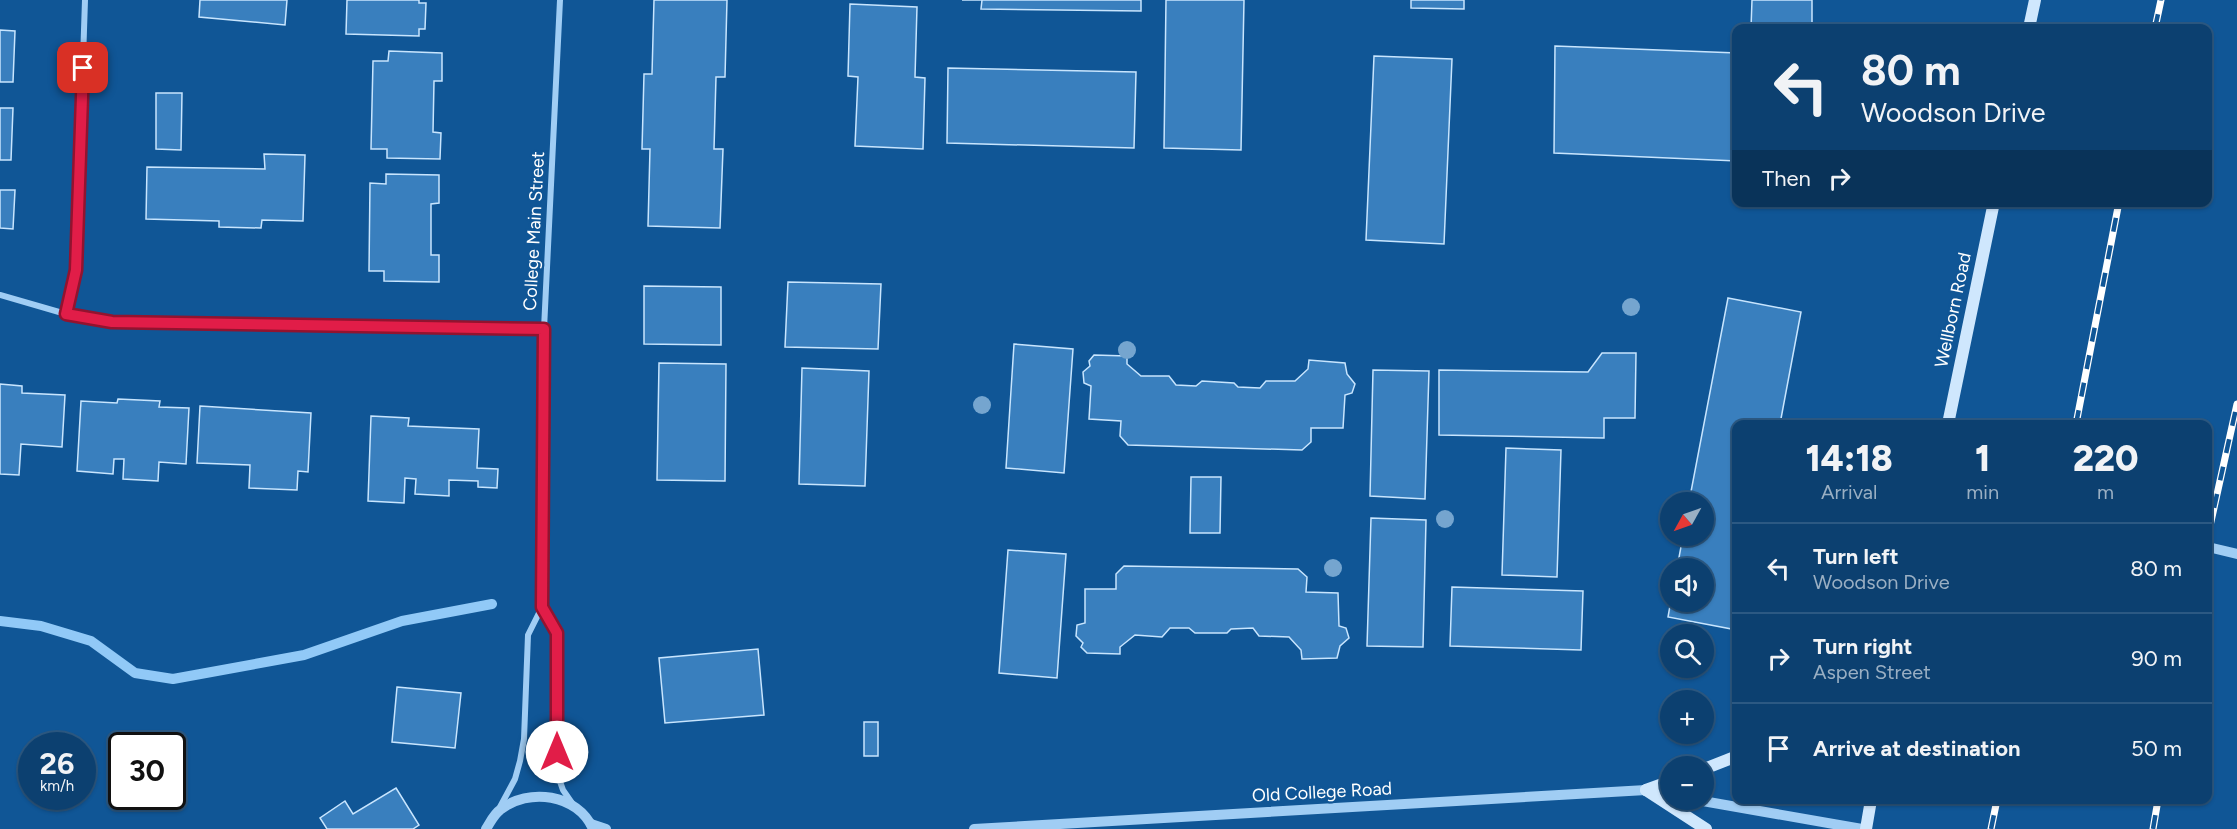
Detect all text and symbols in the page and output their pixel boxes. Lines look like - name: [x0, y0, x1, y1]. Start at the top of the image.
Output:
- pin: [57, 42, 108, 93]
- text: 80 m: [1861, 45, 1961, 96]
- icon: left: [1762, 48, 1840, 126]
- icon: arrive: [66, 51, 99, 84]
- text: Woodson Drive: [1861, 96, 2045, 129]
- street label: College Main Street: [519, 151, 549, 311]
- icon: right: [1823, 162, 1856, 195]
- text: Then: [1762, 165, 1811, 192]
- street label: Wellborn Road: [1930, 250, 1976, 370]
- text: 14:18: [1806, 437, 1893, 480]
- text: 1: [1975, 437, 1990, 480]
- text: 220: [2073, 437, 2138, 480]
- text: Arrival: [1821, 480, 1877, 504]
- text: min: [1966, 480, 1999, 504]
- text: m: [2097, 480, 2114, 504]
- north arrow: [1660, 492, 1714, 546]
- map controls: [1660, 492, 1714, 810]
- text: Turn left: [1813, 543, 1899, 570]
- icon: left: [1762, 552, 1795, 585]
- text: 80 m: [2130, 555, 2182, 582]
- button: sound: [1660, 558, 1714, 612]
- text: Woodson Drive: [1813, 570, 1950, 594]
- button: search: [1660, 624, 1714, 678]
- text: Turn right: [1813, 633, 1912, 660]
- icon: right: [1762, 642, 1795, 675]
- text: 90 m: [2131, 645, 2182, 672]
- text: Aspen Street: [1813, 660, 1931, 684]
- button: +: [1660, 690, 1714, 744]
- position arrow: [525, 720, 589, 784]
- speed limit sign: 30: [108, 732, 186, 810]
- icon: arrive: [1762, 732, 1795, 765]
- text: Arrive at destination: [1813, 735, 2021, 762]
- text: 50 m: [2131, 735, 2182, 762]
- text: 26: [40, 745, 74, 782]
- button: −: [1660, 756, 1714, 810]
- text: km/h: [40, 777, 74, 795]
- street label: Old College Road: [1251, 777, 1393, 807]

